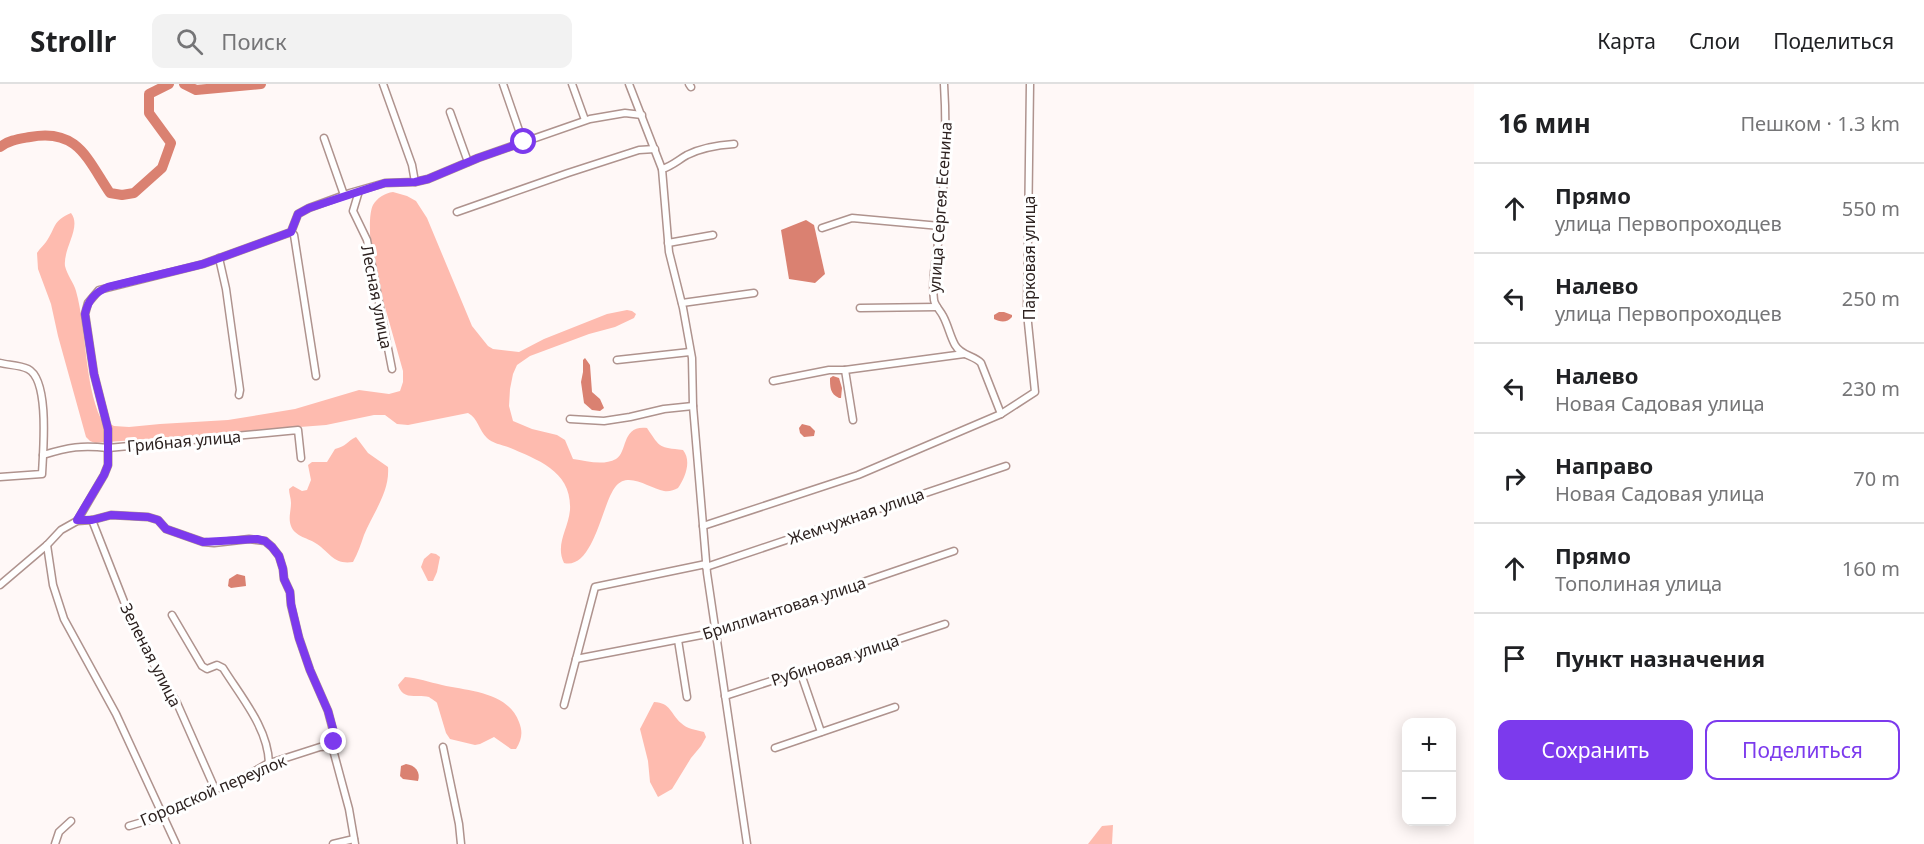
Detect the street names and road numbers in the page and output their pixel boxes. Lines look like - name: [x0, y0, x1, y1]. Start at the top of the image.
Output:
- street label: улица Сергея Есенина: [923, 121, 957, 293]
- street label: Парковая улица: [1018, 196, 1040, 320]
- street label: Лесная улица: [356, 243, 398, 351]
- street label: Грибная улица: [126, 425, 242, 457]
- street label: Жемчужная улица: [785, 482, 927, 550]
- street label: Бриллиантовая улица: [700, 571, 868, 645]
- street label: Зеленая улица: [115, 599, 187, 711]
- street label: Рубиновая улица: [768, 629, 902, 691]
- street label: Городской переулок: [137, 749, 290, 831]

